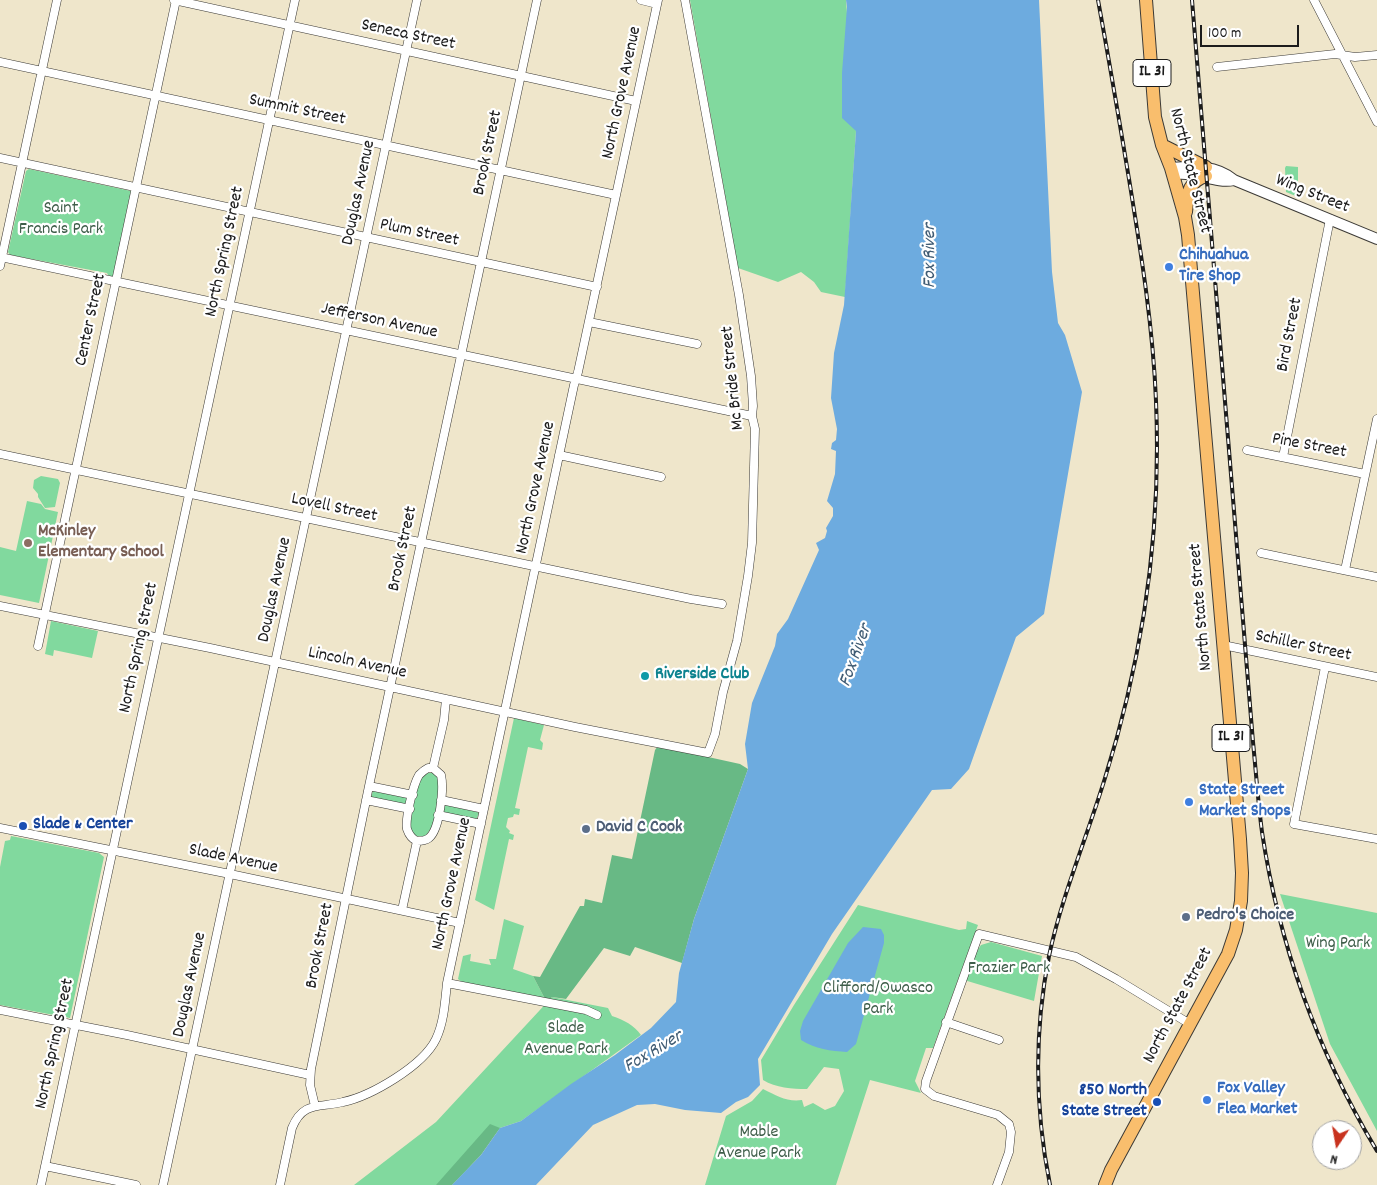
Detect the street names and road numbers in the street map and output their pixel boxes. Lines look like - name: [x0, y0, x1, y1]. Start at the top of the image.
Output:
- street label: Seneca Street: [359, 15, 457, 57]
- street label: North Grove Avenue: [598, 25, 648, 161]
- road number: IL 31: [1133, 59, 1171, 86]
- street label: Summit Street: [247, 90, 347, 132]
- street label: North State Street: [1163, 106, 1215, 236]
- street label: Brook Street: [469, 108, 509, 198]
- street label: Douglas Avenue: [338, 139, 382, 247]
- street label: Wing Street: [1272, 170, 1352, 220]
- street label: North Spring Street: [202, 185, 250, 319]
- street label: Plum Street: [377, 215, 461, 253]
- street label: Center Street: [72, 272, 112, 368]
- street label: Bird Street: [1273, 296, 1309, 374]
- street label: Jefferson Avenue: [319, 299, 439, 345]
- street label: Mc Bride Street: [718, 325, 750, 431]
- street label: North Grove Avenue: [512, 420, 562, 556]
- street label: Pine Street: [1270, 429, 1348, 465]
- street label: Lovell Street: [289, 489, 379, 529]
- street label: Brook Street: [384, 504, 424, 594]
- street label: Douglas Avenue: [254, 536, 298, 644]
- street label: North State Street: [1186, 542, 1218, 672]
- street label: North Spring Street: [116, 581, 164, 715]
- street label: Schiller Street: [1253, 626, 1353, 668]
- street label: Lincoln Avenue: [306, 643, 408, 685]
- road number: IL 31: [1212, 724, 1250, 751]
- street label: North Grove Avenue: [428, 816, 478, 952]
- street label: Slade Avenue: [187, 840, 279, 880]
- street label: Brook Street: [302, 901, 340, 991]
- street label: Douglas Avenue: [169, 931, 213, 1039]
- street label: North State Street: [1139, 944, 1219, 1068]
- street label: North Spring Street: [32, 977, 80, 1111]

